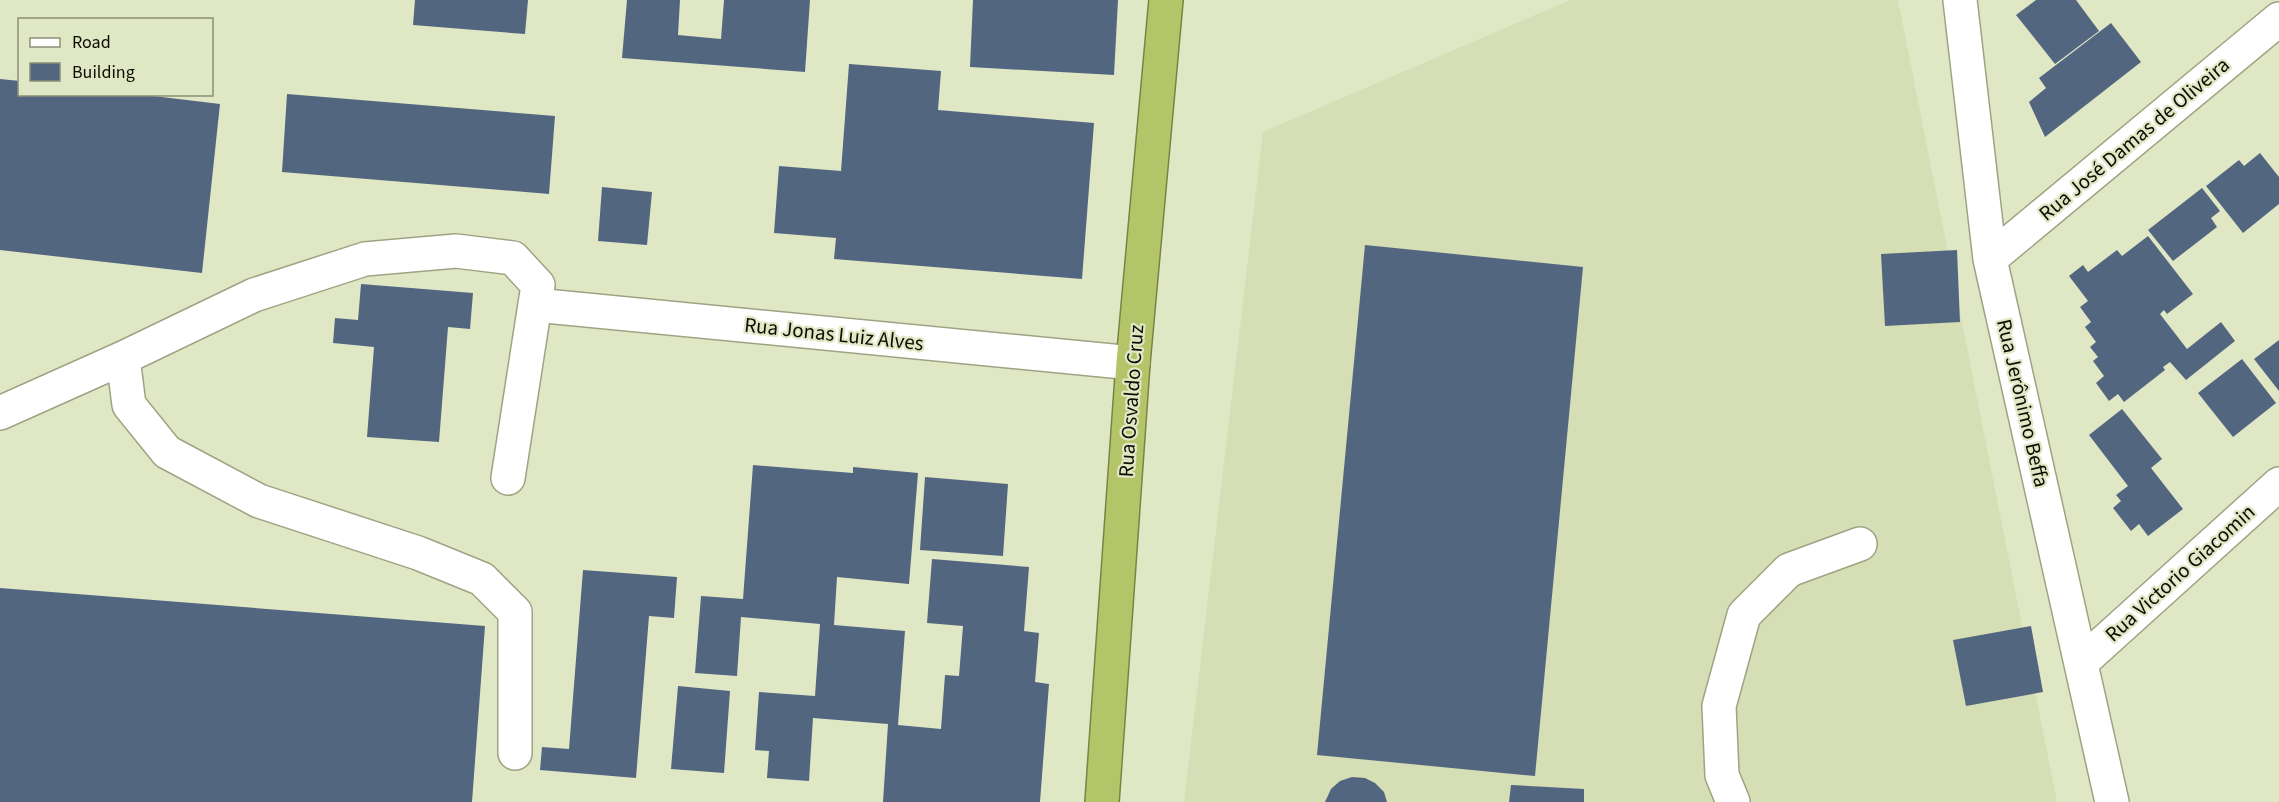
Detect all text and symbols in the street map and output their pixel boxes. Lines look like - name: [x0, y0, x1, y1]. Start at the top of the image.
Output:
- legend: [18, 18, 213, 96]
- text: Road: [72, 30, 111, 55]
- street label: Rua José Damas de Oliveira: [2032, 50, 2236, 228]
- text: Building: [72, 60, 135, 85]
- street label: Rua Jonas Luiz Alves: [743, 310, 925, 358]
- street label: Rua Jerônimo Beffa: [1989, 316, 2057, 490]
- street label: Rua Osvaldo Cruz: [1111, 324, 1151, 478]
- street label: Rua Victorio Giacomin: [2098, 497, 2262, 649]

